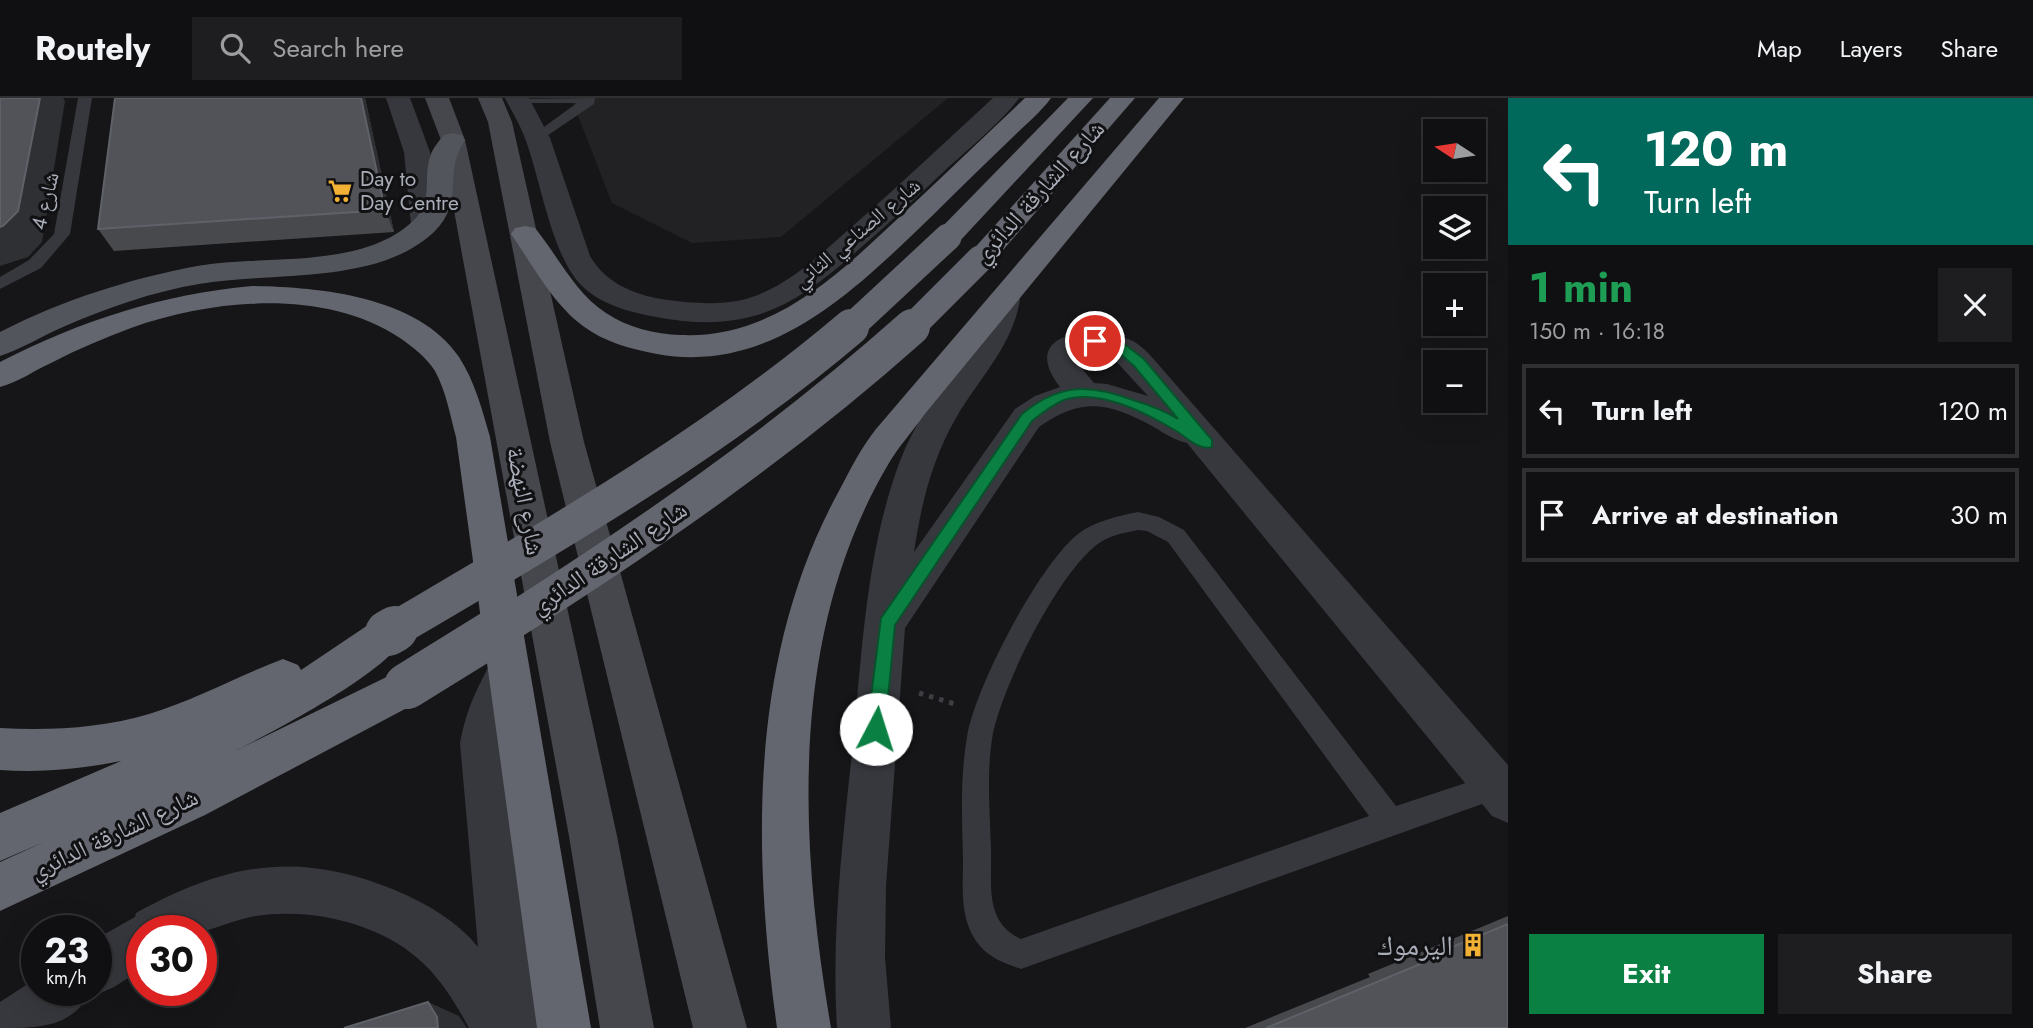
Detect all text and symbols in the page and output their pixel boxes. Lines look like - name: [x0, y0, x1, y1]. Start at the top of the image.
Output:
- search box: [192, 17, 682, 80]
- text: Routely: [35, 25, 150, 72]
- icon: search: [216, 29, 254, 67]
- text: Search here: [272, 29, 404, 67]
- text: Map: [1757, 31, 1802, 66]
- text: Layers: [1840, 31, 1902, 66]
- text: Share: [1940, 31, 1998, 66]
- street label: شارع الشارقة الدائري: [965, 112, 1114, 272]
- text: 120 m: [1644, 114, 1788, 184]
- north arrow: [1423, 119, 1486, 182]
- map controls: [1423, 119, 1486, 413]
- icon: left: [1529, 126, 1620, 217]
- place label: Day to Day Centre: [360, 164, 459, 218]
- street label: شارع 4: [23, 169, 67, 233]
- street label: شارع الصناعي الثاني: [787, 171, 928, 296]
- supermarket icon: Day to Day Centre: [326, 177, 354, 205]
- text: Turn left: [1644, 179, 1751, 225]
- button: layers: [1423, 196, 1486, 259]
- text: 1 min: [1529, 257, 1633, 318]
- button: close: [1938, 268, 2012, 342]
- button: +: [1423, 273, 1486, 336]
- pin: [1065, 311, 1125, 371]
- text: 150 m · 16:18: [1529, 314, 1665, 348]
- icon: arrive: [1076, 322, 1114, 360]
- button: −: [1423, 350, 1486, 413]
- icon: left: [1533, 392, 1571, 430]
- text: Turn left: [1592, 392, 1692, 430]
- text: 120 m: [1938, 392, 2008, 430]
- street label: شارع النهضة: [498, 444, 553, 558]
- street label: شارع الشارقة الدائري: [523, 492, 695, 625]
- icon: arrive: [1533, 496, 1571, 534]
- text: Arrive at destination: [1592, 496, 1839, 534]
- text: 30 m: [1950, 496, 2008, 534]
- position arrow: [839, 692, 913, 766]
- street label: شارع الشارقة الدائري: [24, 779, 205, 890]
- speed limit sign: 30: [126, 915, 217, 1006]
- place label: اليرموك: [1378, 925, 1453, 966]
- text: 23: [44, 926, 89, 976]
- building icon: اليرموك: [1459, 931, 1487, 959]
- button: Exit: [1529, 934, 1764, 1014]
- button: Share: [1778, 934, 2012, 1014]
- text: km/h: [46, 965, 87, 991]

